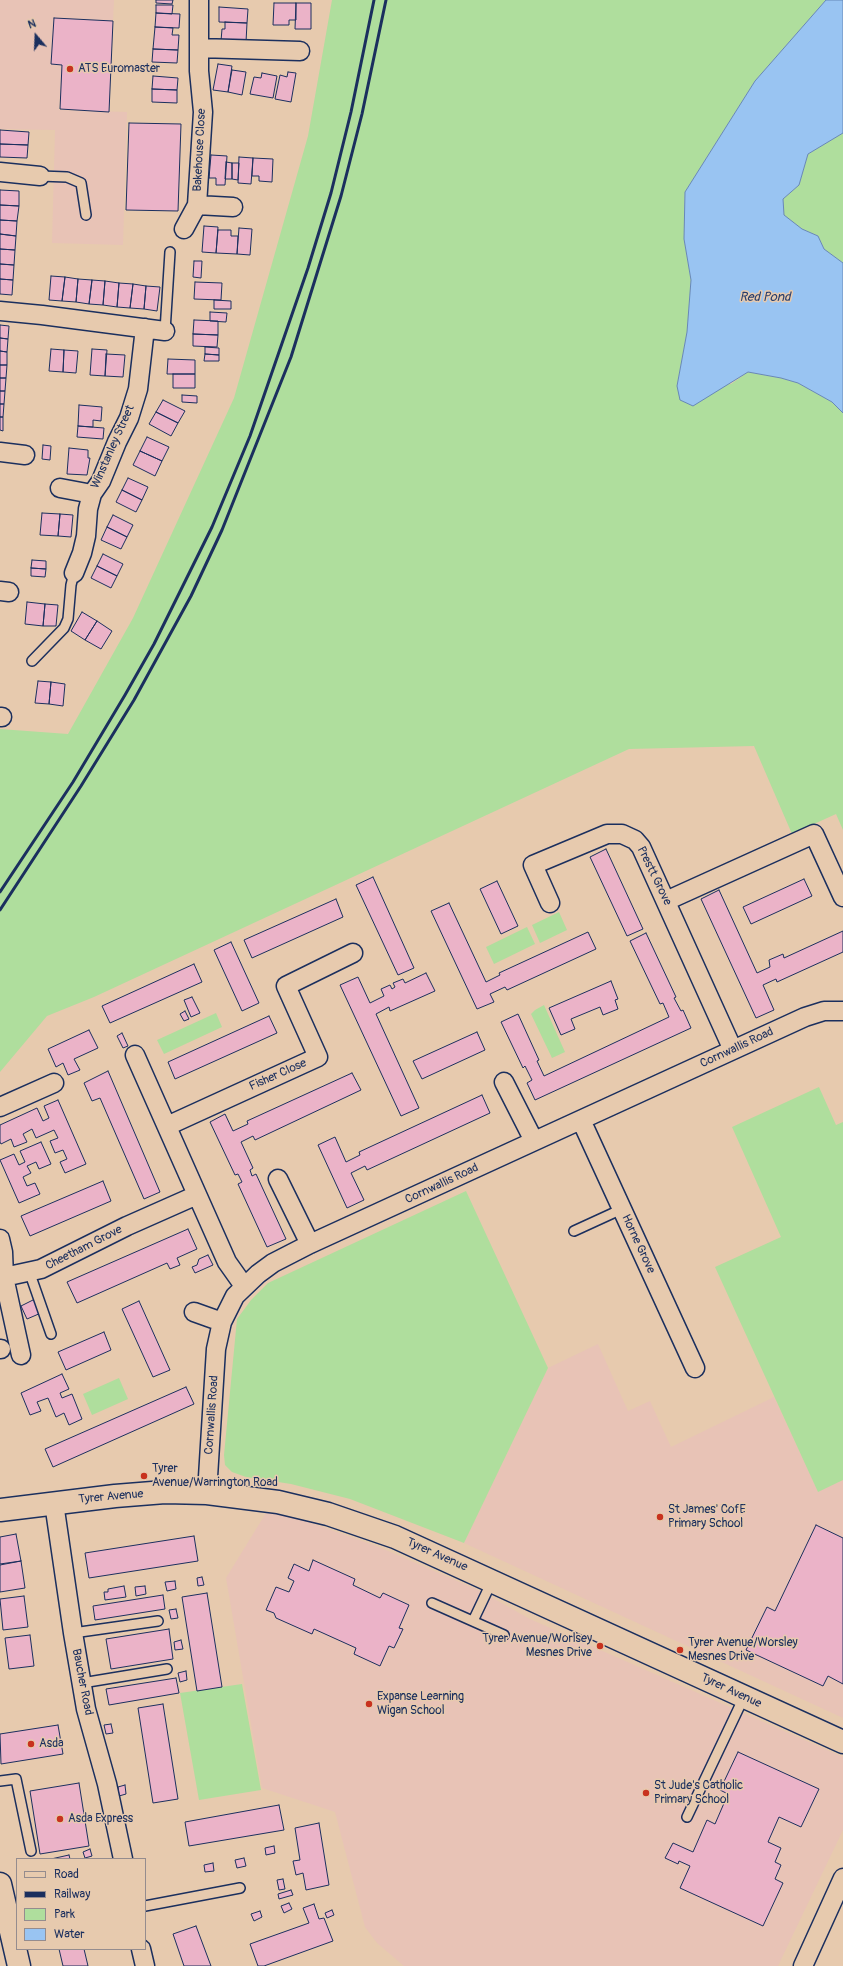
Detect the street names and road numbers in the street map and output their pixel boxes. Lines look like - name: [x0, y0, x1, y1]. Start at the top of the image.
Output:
- street label: Bakehouse Close: [191, 108, 209, 192]
- street label: Winstanley Street: [88, 403, 138, 491]
- street label: Prestt Grove: [634, 844, 674, 908]
- street label: Cornwallis Road: [698, 1025, 776, 1071]
- street label: Fisher Close: [247, 1056, 309, 1094]
- street label: Cornwallis Road: [403, 1161, 481, 1207]
- street label: Horne Grove: [618, 1212, 658, 1276]
- street label: Cheetham Grove: [43, 1223, 125, 1273]
- street label: Cornwallis Road: [202, 1375, 222, 1455]
- street label: Tyrer Avenue: [78, 1487, 144, 1507]
- street label: Tyrer Avenue: [404, 1535, 470, 1575]
- street label: Baucher Road: [68, 1647, 96, 1717]
- street label: Tyrer Avenue: [698, 1671, 764, 1711]

